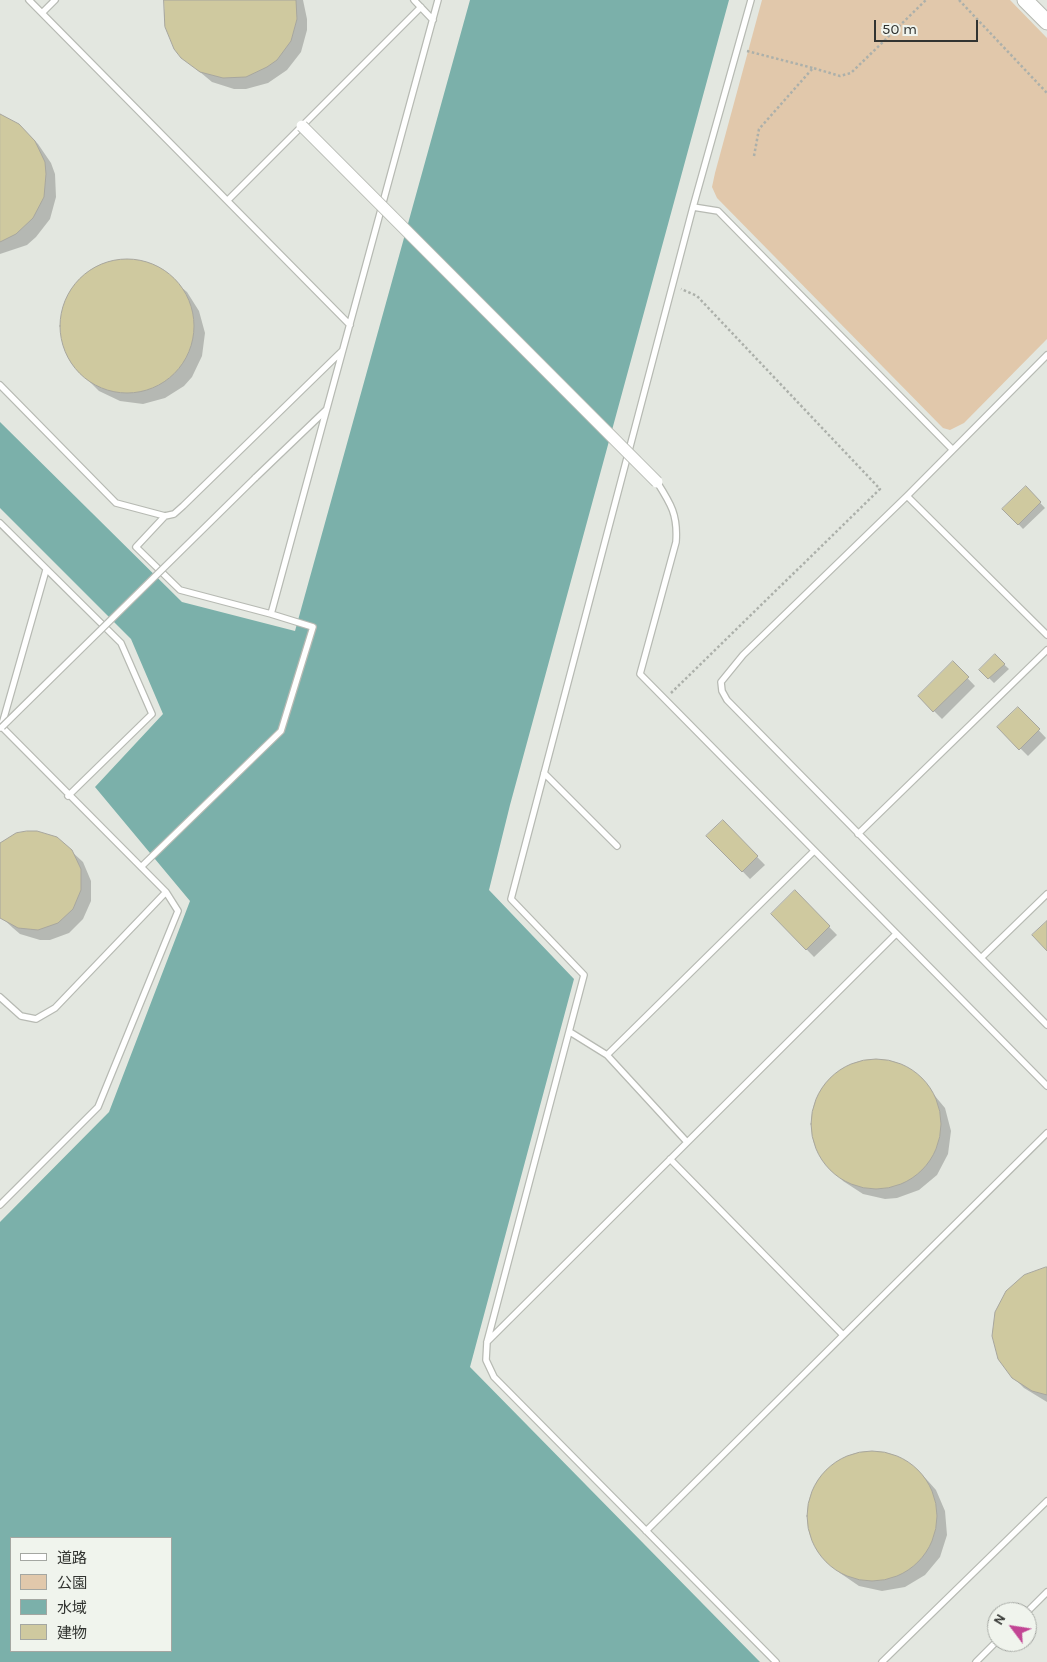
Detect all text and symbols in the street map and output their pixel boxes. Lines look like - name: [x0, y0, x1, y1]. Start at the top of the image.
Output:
- scale bar: [877, 10, 981, 42]
- text: 50 m: [882, 20, 917, 38]
- legend: [10, 1537, 172, 1652]
- text: 道路: [57, 1549, 87, 1567]
- text: 公園: [57, 1574, 87, 1592]
- text: 水域: [57, 1599, 87, 1617]
- north arrow: [987, 1602, 1037, 1652]
- text: N: [990, 1611, 1009, 1628]
- text: 建物: [57, 1624, 87, 1642]

